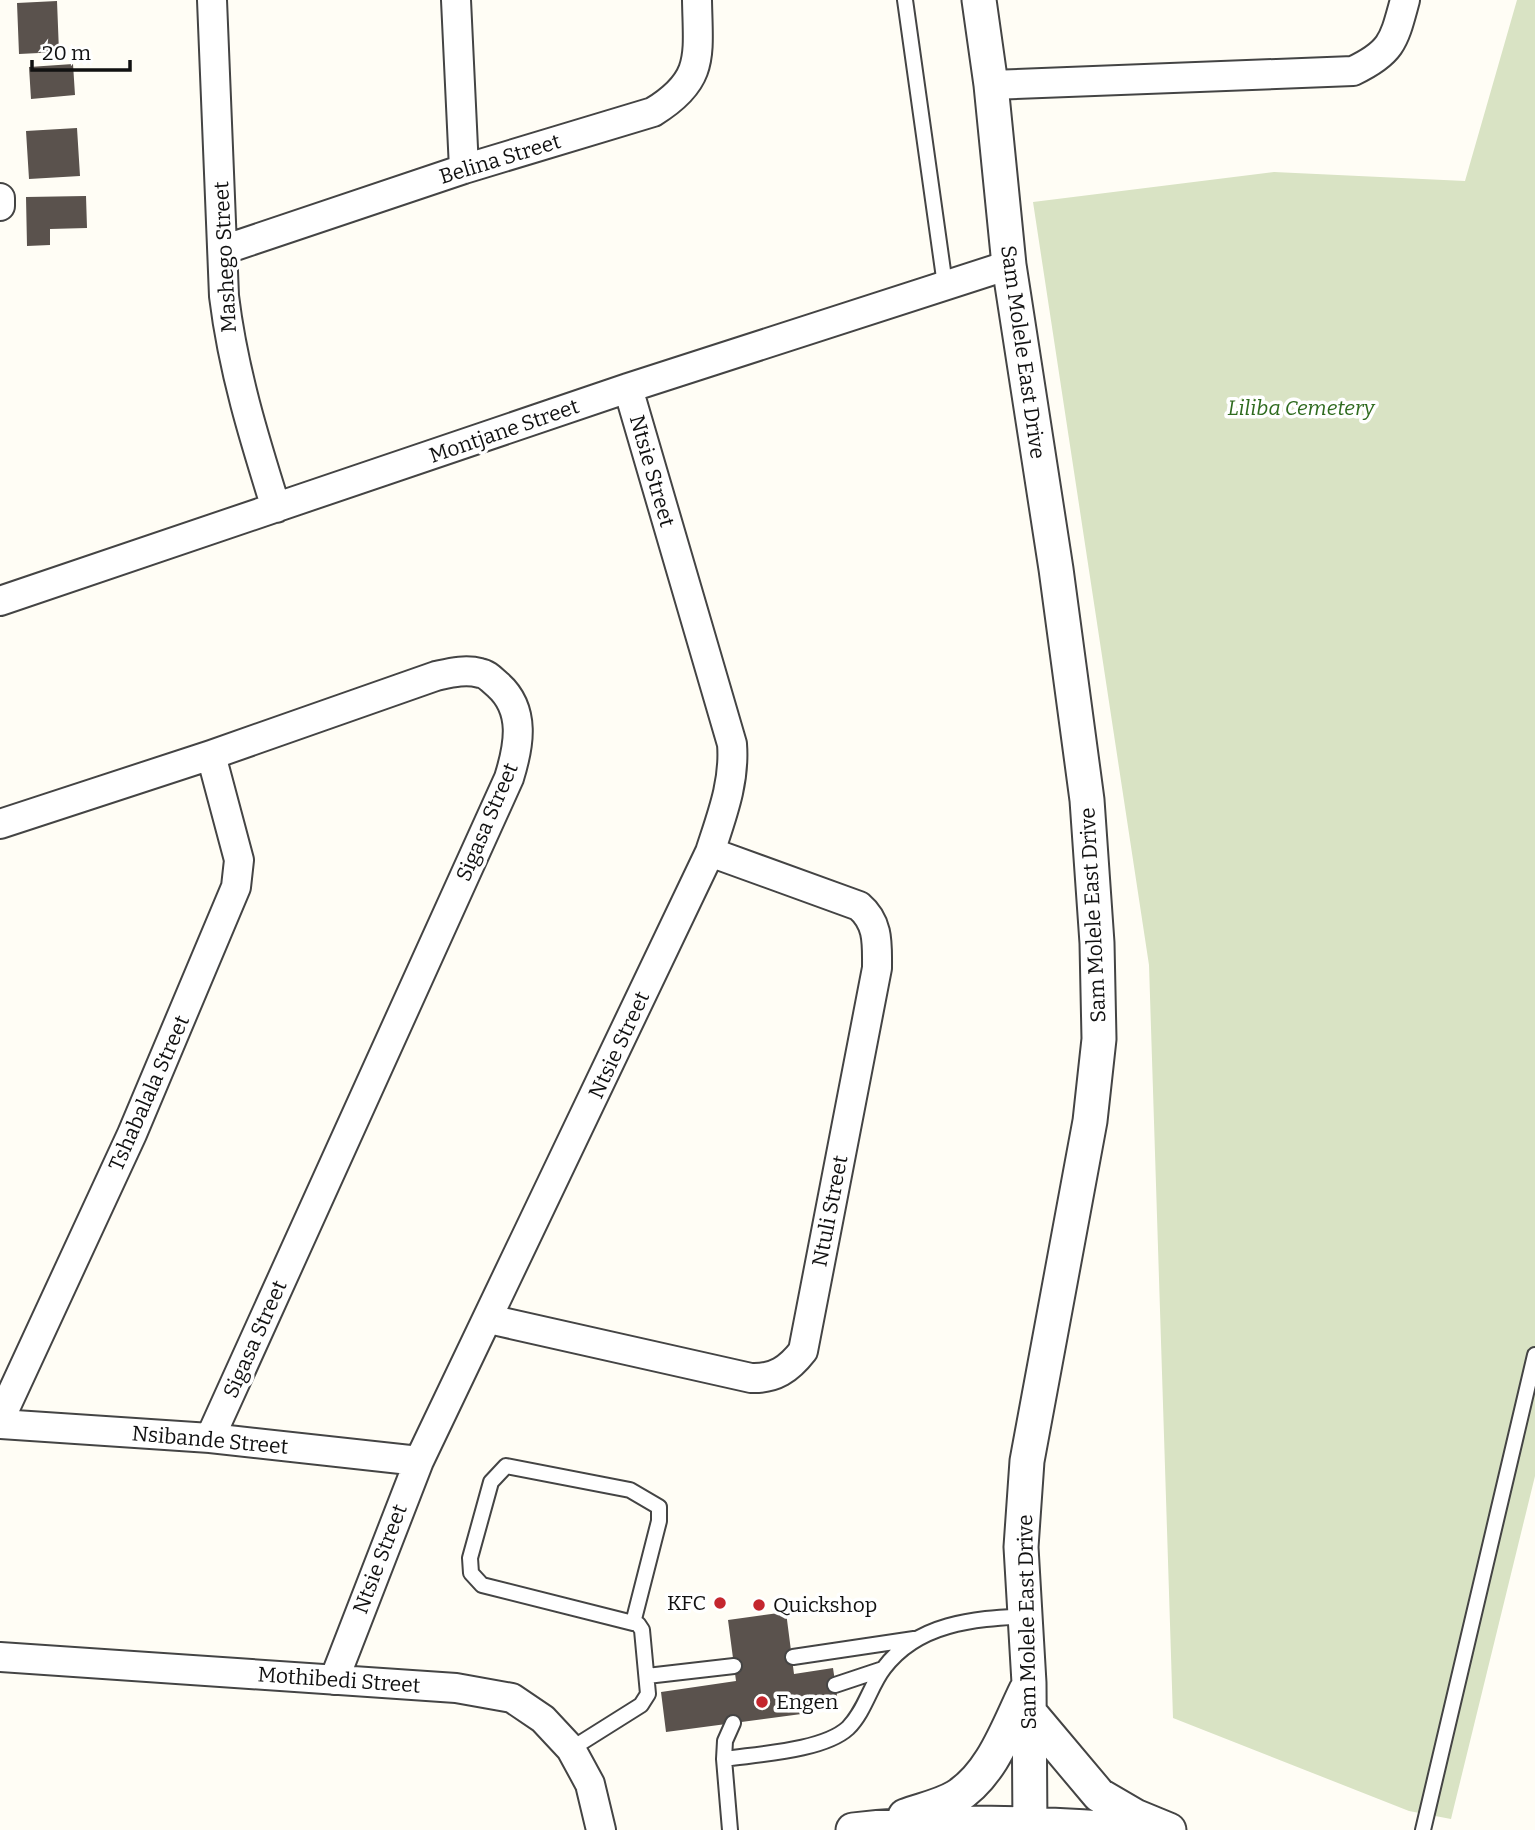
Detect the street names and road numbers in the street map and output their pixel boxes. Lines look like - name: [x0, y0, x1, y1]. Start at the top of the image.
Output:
- street label: Belina Street: [436, 128, 564, 190]
- street label: Mashego Street: [208, 180, 242, 333]
- street label: Sam Molele East Drive: [995, 244, 1051, 460]
- street label: Montjane Street: [426, 393, 583, 469]
- street label: Ntsie Street: [624, 412, 680, 530]
- street label: Sigasa Street: [450, 758, 524, 885]
- street label: Sam Molele East Drive: [1074, 807, 1112, 1023]
- street label: Ntsie Street: [583, 987, 655, 1103]
- street label: Tshabalala Street: [103, 1011, 195, 1175]
- street label: Ntuli Street: [806, 1153, 854, 1269]
- street label: Sigasa Street: [217, 1276, 293, 1402]
- street label: Nsibande Street: [131, 1420, 290, 1460]
- street label: Ntsie Street: [347, 1500, 413, 1617]
- street label: Sam Molele East Drive: [1012, 1514, 1042, 1730]
- street label: Mothibedi Street: [257, 1661, 422, 1699]

